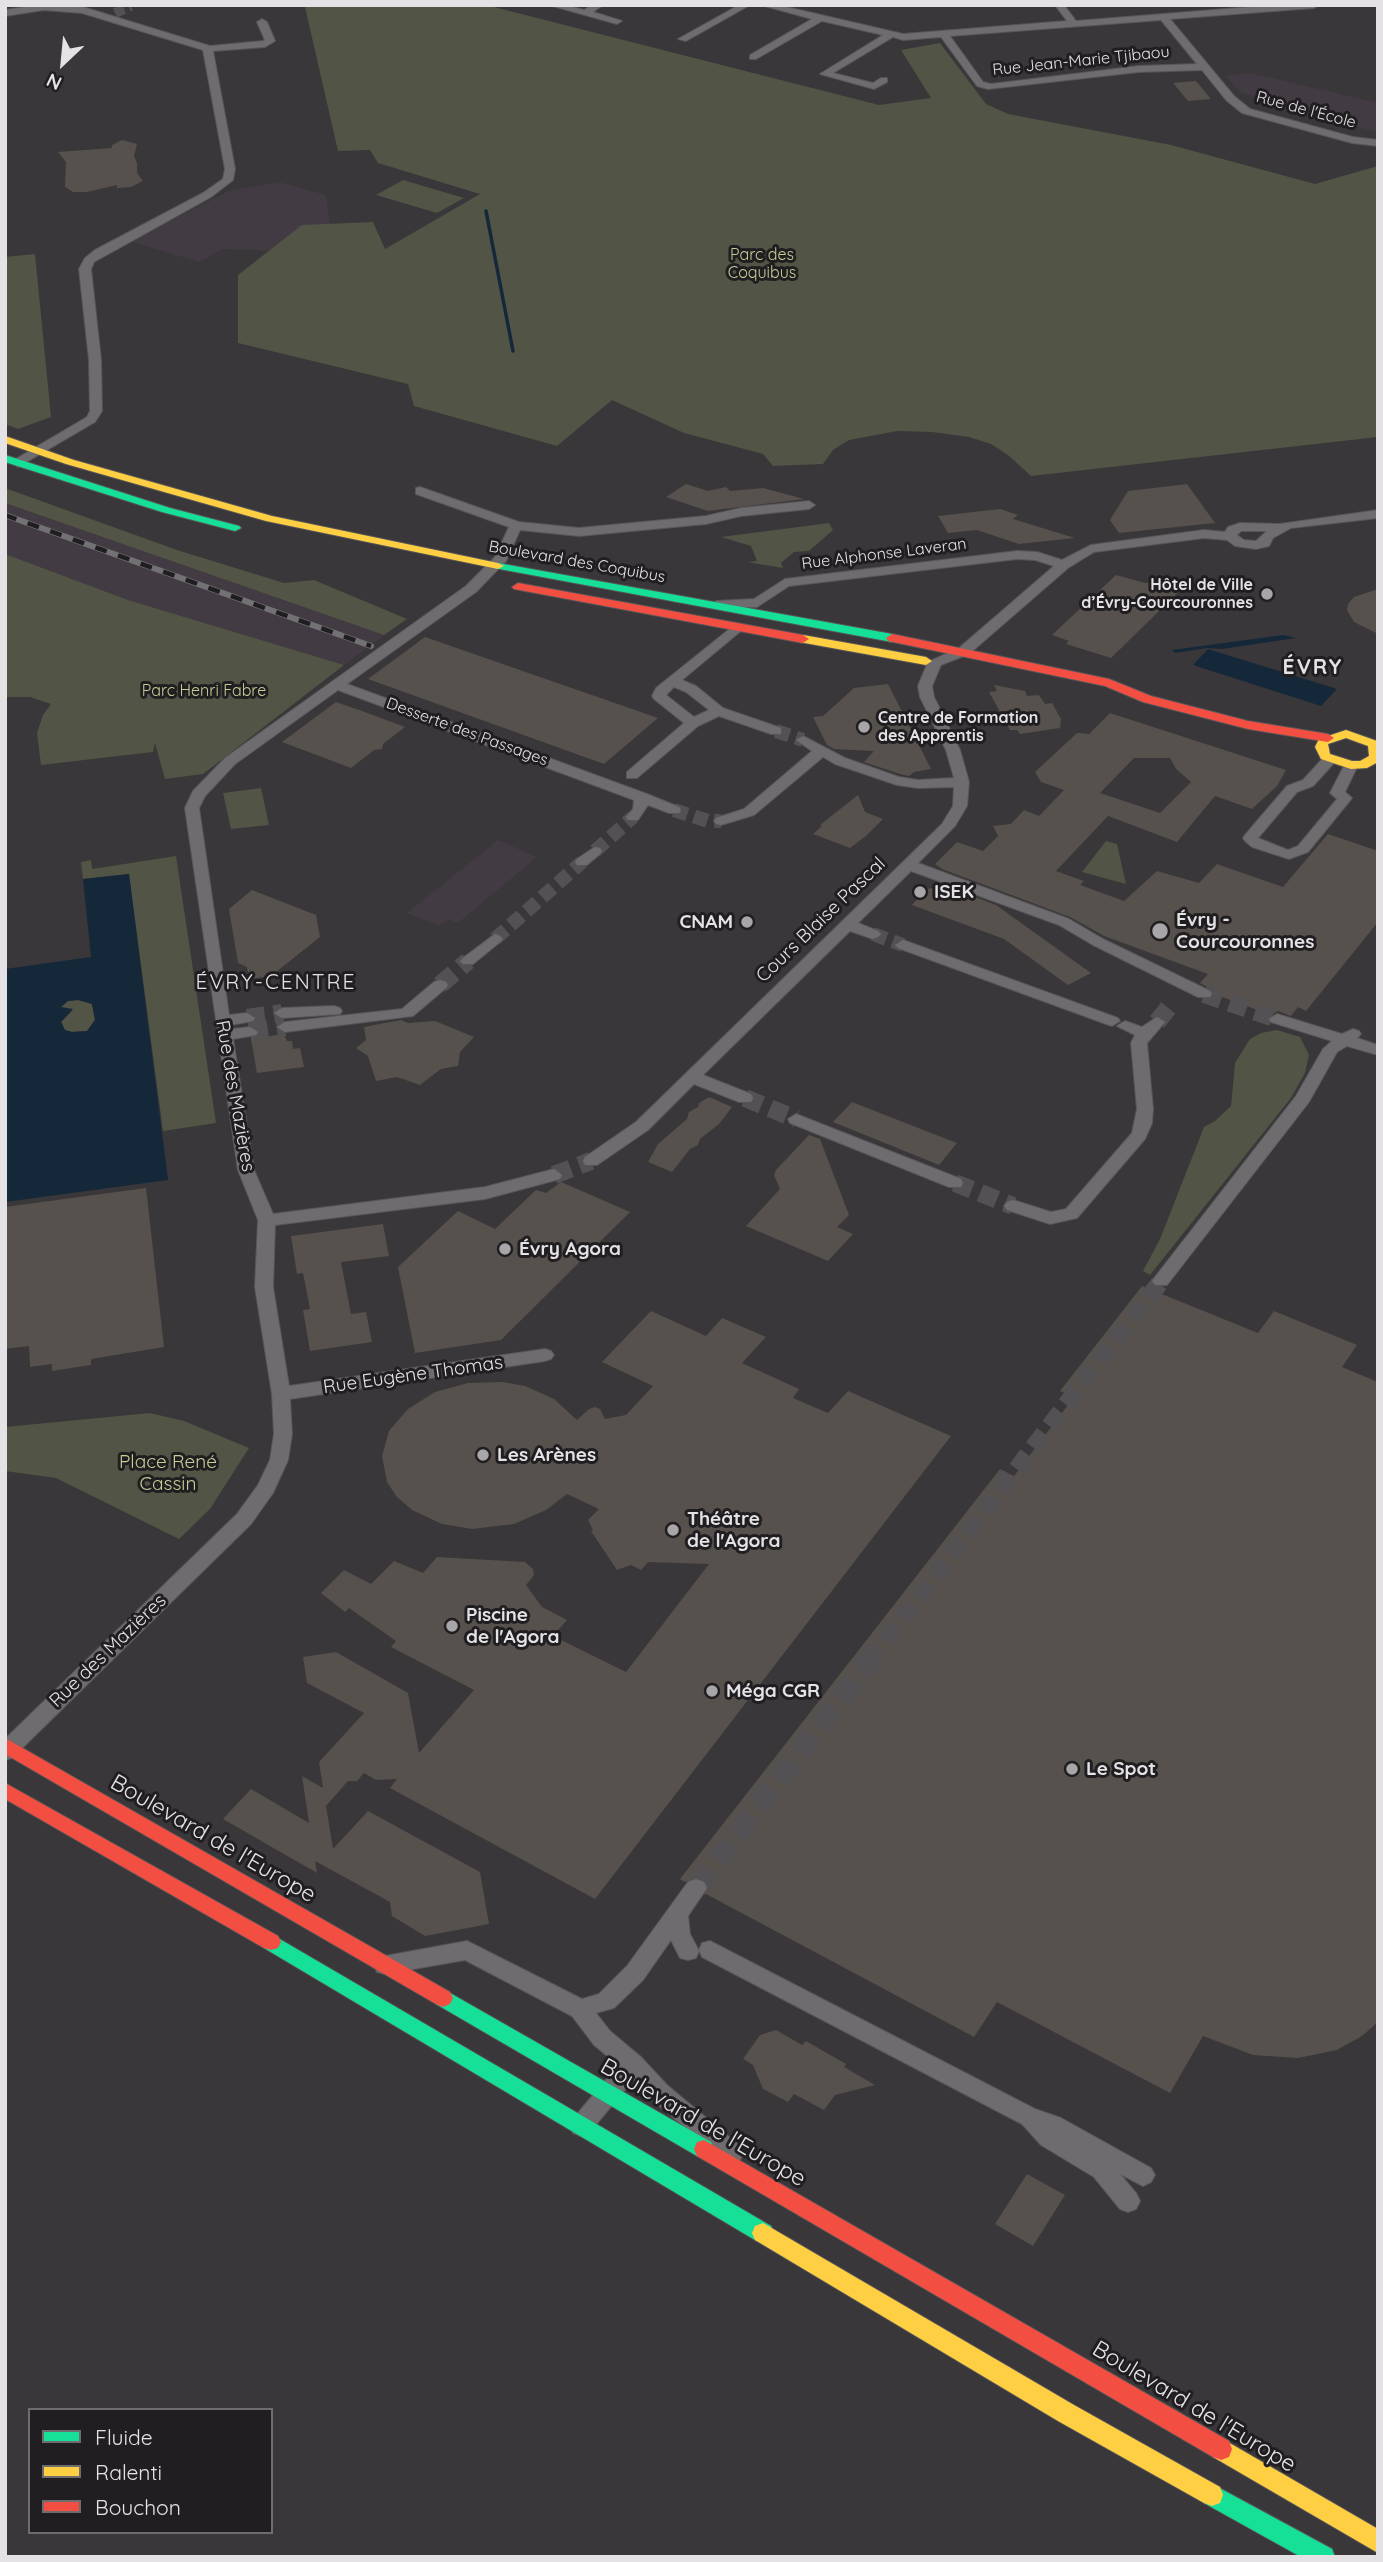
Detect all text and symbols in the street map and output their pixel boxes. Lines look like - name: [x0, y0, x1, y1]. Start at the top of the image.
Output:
- north arrow: [28, 28, 98, 98]
- street label: Rue Jean-Marie Tjibaou: [991, 42, 1171, 80]
- text: N: [42, 68, 65, 96]
- street label: Rue de l'École: [1254, 87, 1358, 133]
- park label: Parc des Coquibus: [728, 245, 796, 283]
- street label: Rue Alphonse Laveran: [800, 534, 968, 574]
- street label: Boulevard des Coquibus: [487, 537, 667, 587]
- place label: Hôtel de Ville d’Évry-Courcouronnes: [1081, 575, 1253, 613]
- marker: Hôtel de Ville d’Évry-Courcouronnes: [1259, 586, 1275, 602]
- district label: ÉVRY: [1283, 655, 1343, 681]
- park label: Parc Henri Fabre: [142, 681, 266, 701]
- street label: Desserte des Passages: [384, 694, 550, 770]
- place label: Centre de Formation des Apprentis: [878, 708, 1038, 746]
- marker: Centre de Formation des Apprentis: [856, 719, 872, 735]
- street label: Cours Blaise Pascal: [752, 853, 890, 987]
- place label: ISEK: [934, 881, 974, 903]
- marker: ISEK: [912, 884, 928, 900]
- place label: Évry - Courcouronnes: [1176, 909, 1314, 953]
- place label: CNAM: [679, 911, 733, 933]
- marker: CNAM: [739, 914, 755, 930]
- marker: Évry - Courcouronnes: [1150, 921, 1170, 941]
- district label: ÉVRY-CENTRE: [197, 970, 355, 996]
- street label: Rue des Mazières: [210, 1019, 260, 1173]
- place label: Évry Agora: [519, 1238, 621, 1260]
- marker: Évry Agora: [497, 1241, 513, 1257]
- street label: Rue Eugène Thomas: [322, 1351, 504, 1399]
- place label: Les Arènes: [497, 1444, 596, 1466]
- marker: Les Arènes: [475, 1447, 491, 1463]
- park label: Place René Cassin: [119, 1451, 217, 1495]
- place label: Théâtre de l'Agora: [687, 1508, 780, 1552]
- marker: Théâtre de l'Agora: [665, 1522, 681, 1538]
- street label: Rue des Mazières: [45, 1590, 171, 1712]
- place label: Piscine de l'Agora: [466, 1604, 559, 1648]
- marker: Piscine de l'Agora: [444, 1618, 460, 1634]
- place label: Méga CGR: [726, 1680, 820, 1702]
- marker: Méga CGR: [704, 1683, 720, 1699]
- place label: Le Spot: [1086, 1758, 1156, 1780]
- marker: Le Spot: [1064, 1761, 1080, 1777]
- street label: Boulevard de l'Europe: [105, 1769, 321, 1909]
- street label: Boulevard de l'Europe: [595, 2053, 811, 2193]
- street label: Boulevard de l'Europe: [1087, 2335, 1301, 2479]
- legend: [28, 2408, 273, 2534]
- text: Fluide: [95, 2424, 153, 2450]
- text: Ralenti: [95, 2459, 162, 2485]
- text: Bouchon: [95, 2494, 181, 2520]

